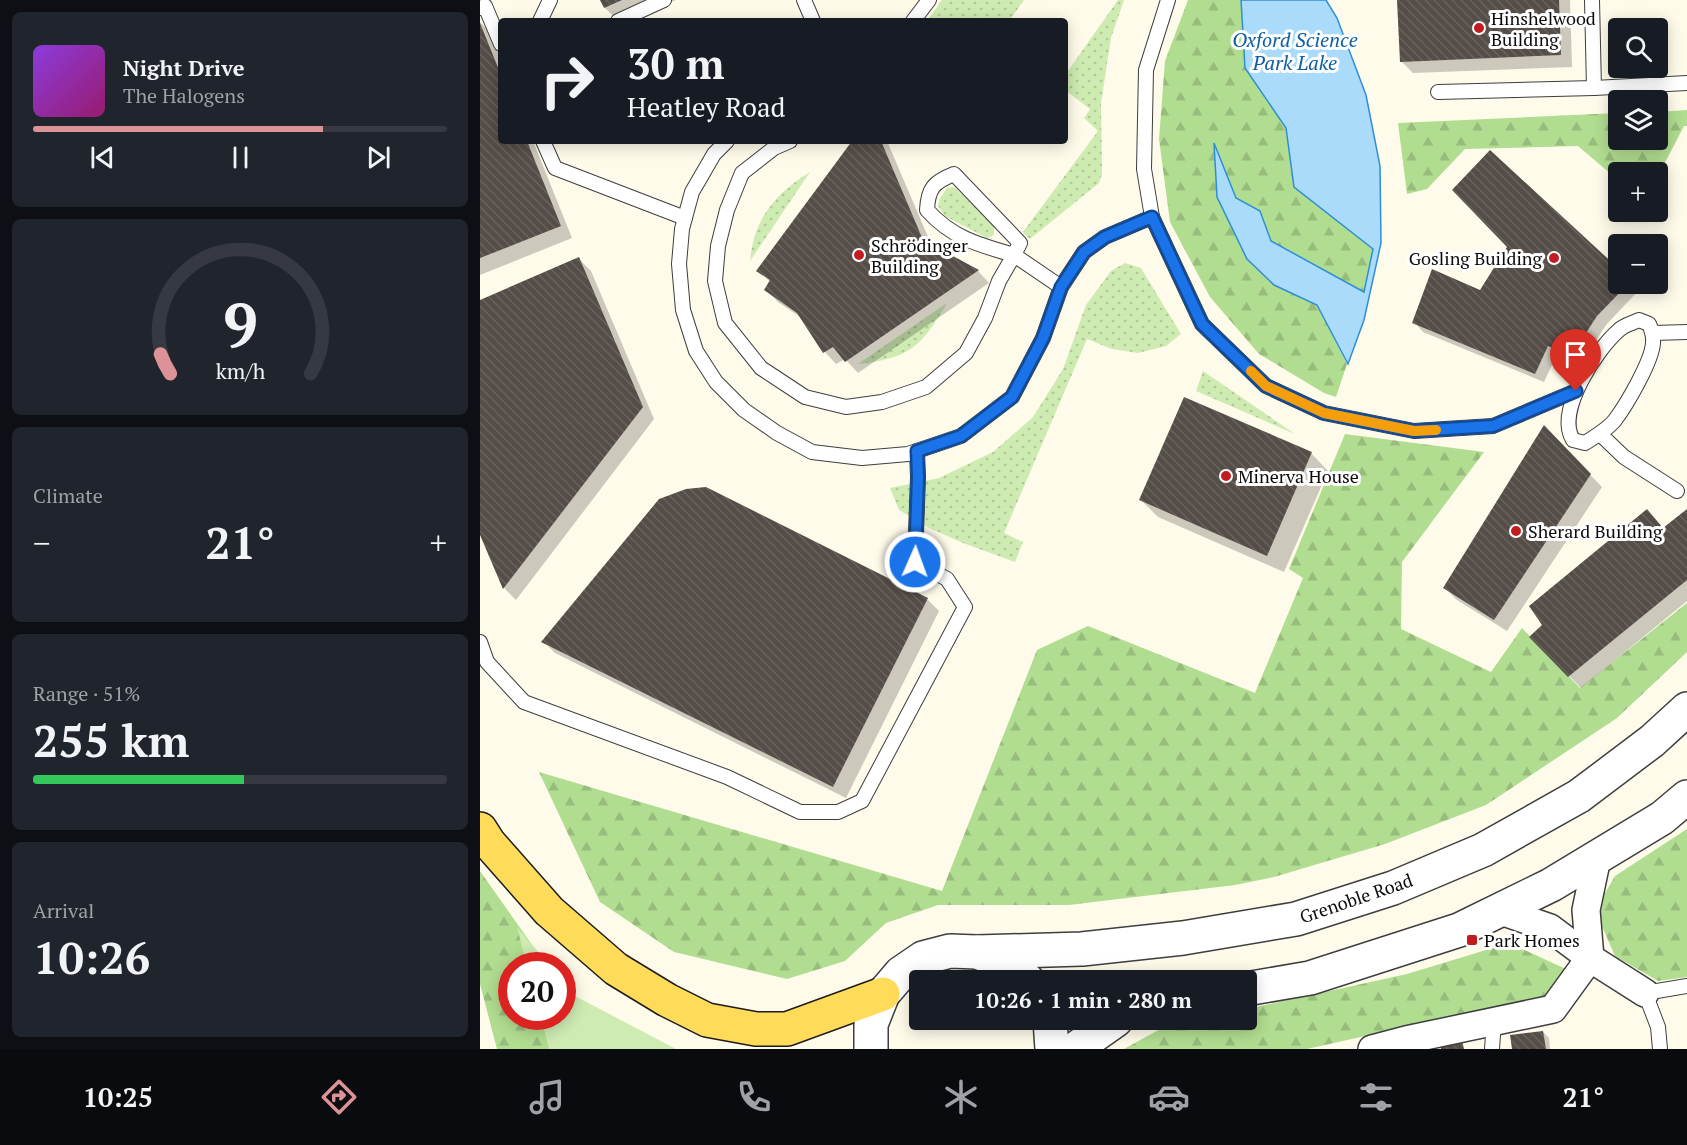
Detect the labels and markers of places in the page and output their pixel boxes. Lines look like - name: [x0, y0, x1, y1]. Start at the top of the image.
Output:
- place label: Hinshelwood Building: [1491, 6, 1596, 51]
- marker: Hinshelwood Building: [1472, 21, 1486, 35]
- place label: Schrödinger Building: [871, 233, 968, 278]
- place label: Gosling Building: [1409, 246, 1543, 270]
- marker: Schrödinger Building: [852, 248, 866, 262]
- marker: Gosling Building: [1547, 251, 1561, 265]
- pin: [1550, 329, 1601, 391]
- place label: Minerva House: [1238, 464, 1359, 488]
- marker: Minerva House: [1219, 469, 1233, 483]
- place label: Sherard Building: [1528, 519, 1663, 543]
- marker: Sherard Building: [1509, 524, 1523, 538]
- place label: Park Homes: [1484, 928, 1580, 952]
- marker: Park Homes: [1465, 933, 1479, 947]

